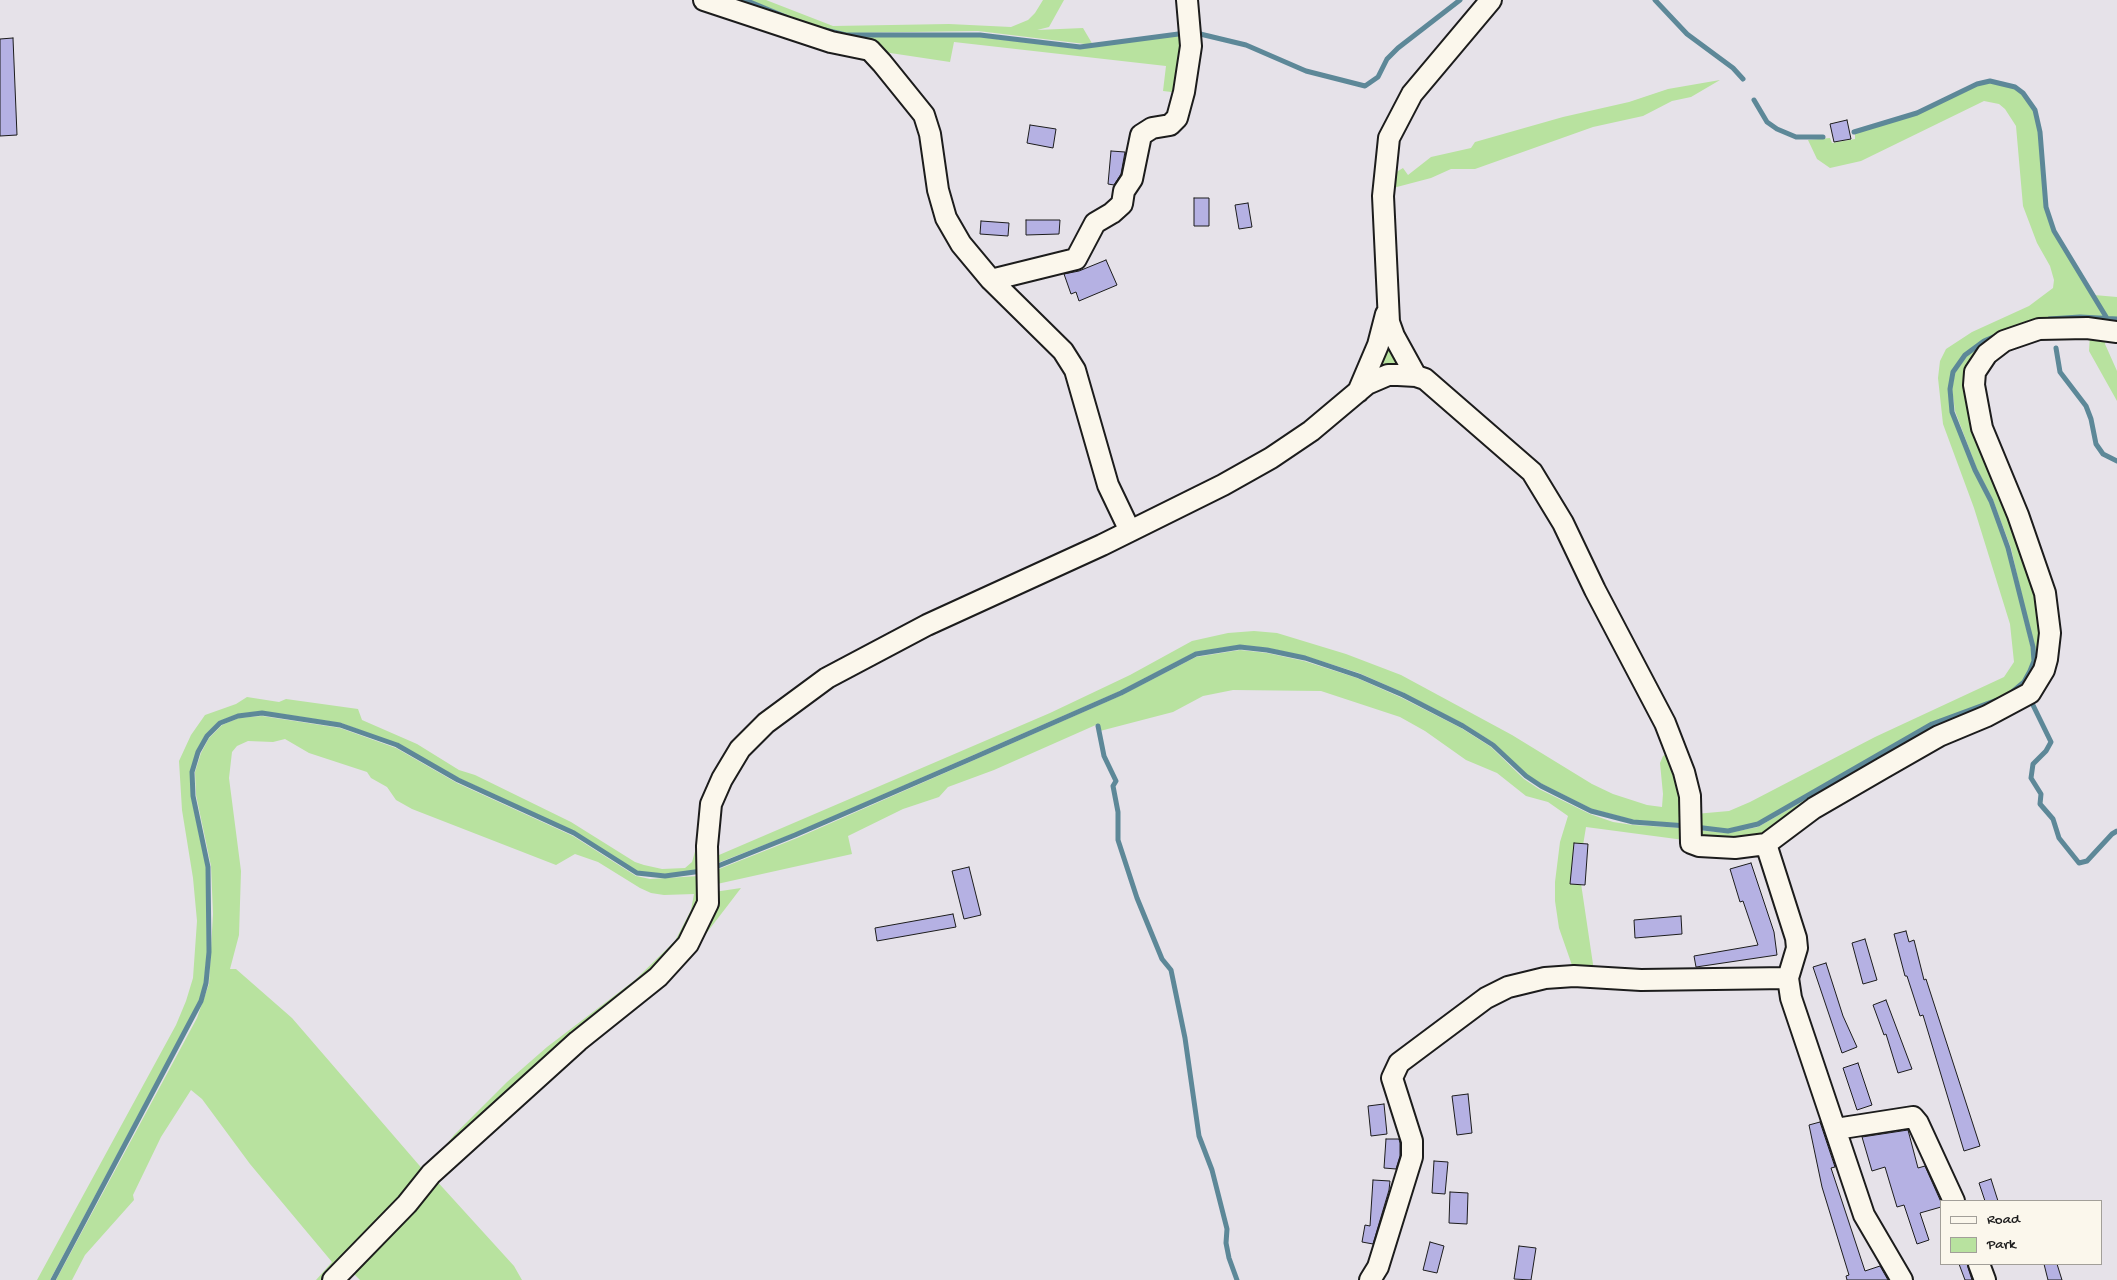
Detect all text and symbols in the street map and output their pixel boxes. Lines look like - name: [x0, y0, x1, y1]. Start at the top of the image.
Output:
- legend: [1940, 1200, 2102, 1265]
- text: Road: [1987, 1211, 2020, 1229]
- text: Park: [1987, 1236, 2016, 1254]

